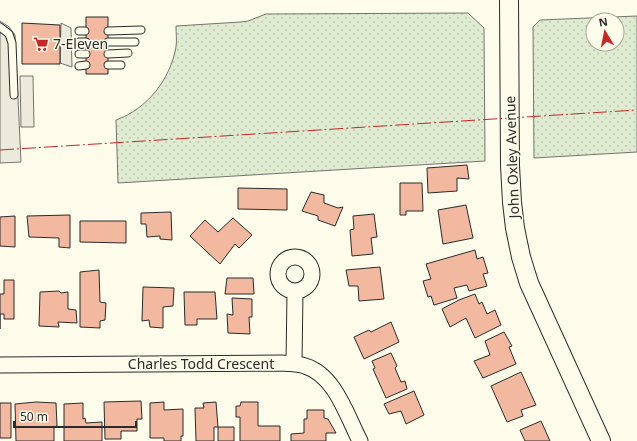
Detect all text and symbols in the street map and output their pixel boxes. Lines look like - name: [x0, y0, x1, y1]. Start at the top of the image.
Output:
- north arrow: [585, 12, 625, 52]
- text: N: [597, 13, 609, 30]
- place label: 7-Eleven: [53, 34, 108, 53]
- supermarket icon: 7-Eleven: [32, 35, 50, 53]
- street label: John Oxley Avenue: [500, 95, 523, 221]
- street label: Charles Todd Crescent: [128, 354, 274, 373]
- scale bar: [14, 403, 136, 429]
- text: 50 m: [20, 408, 48, 425]

